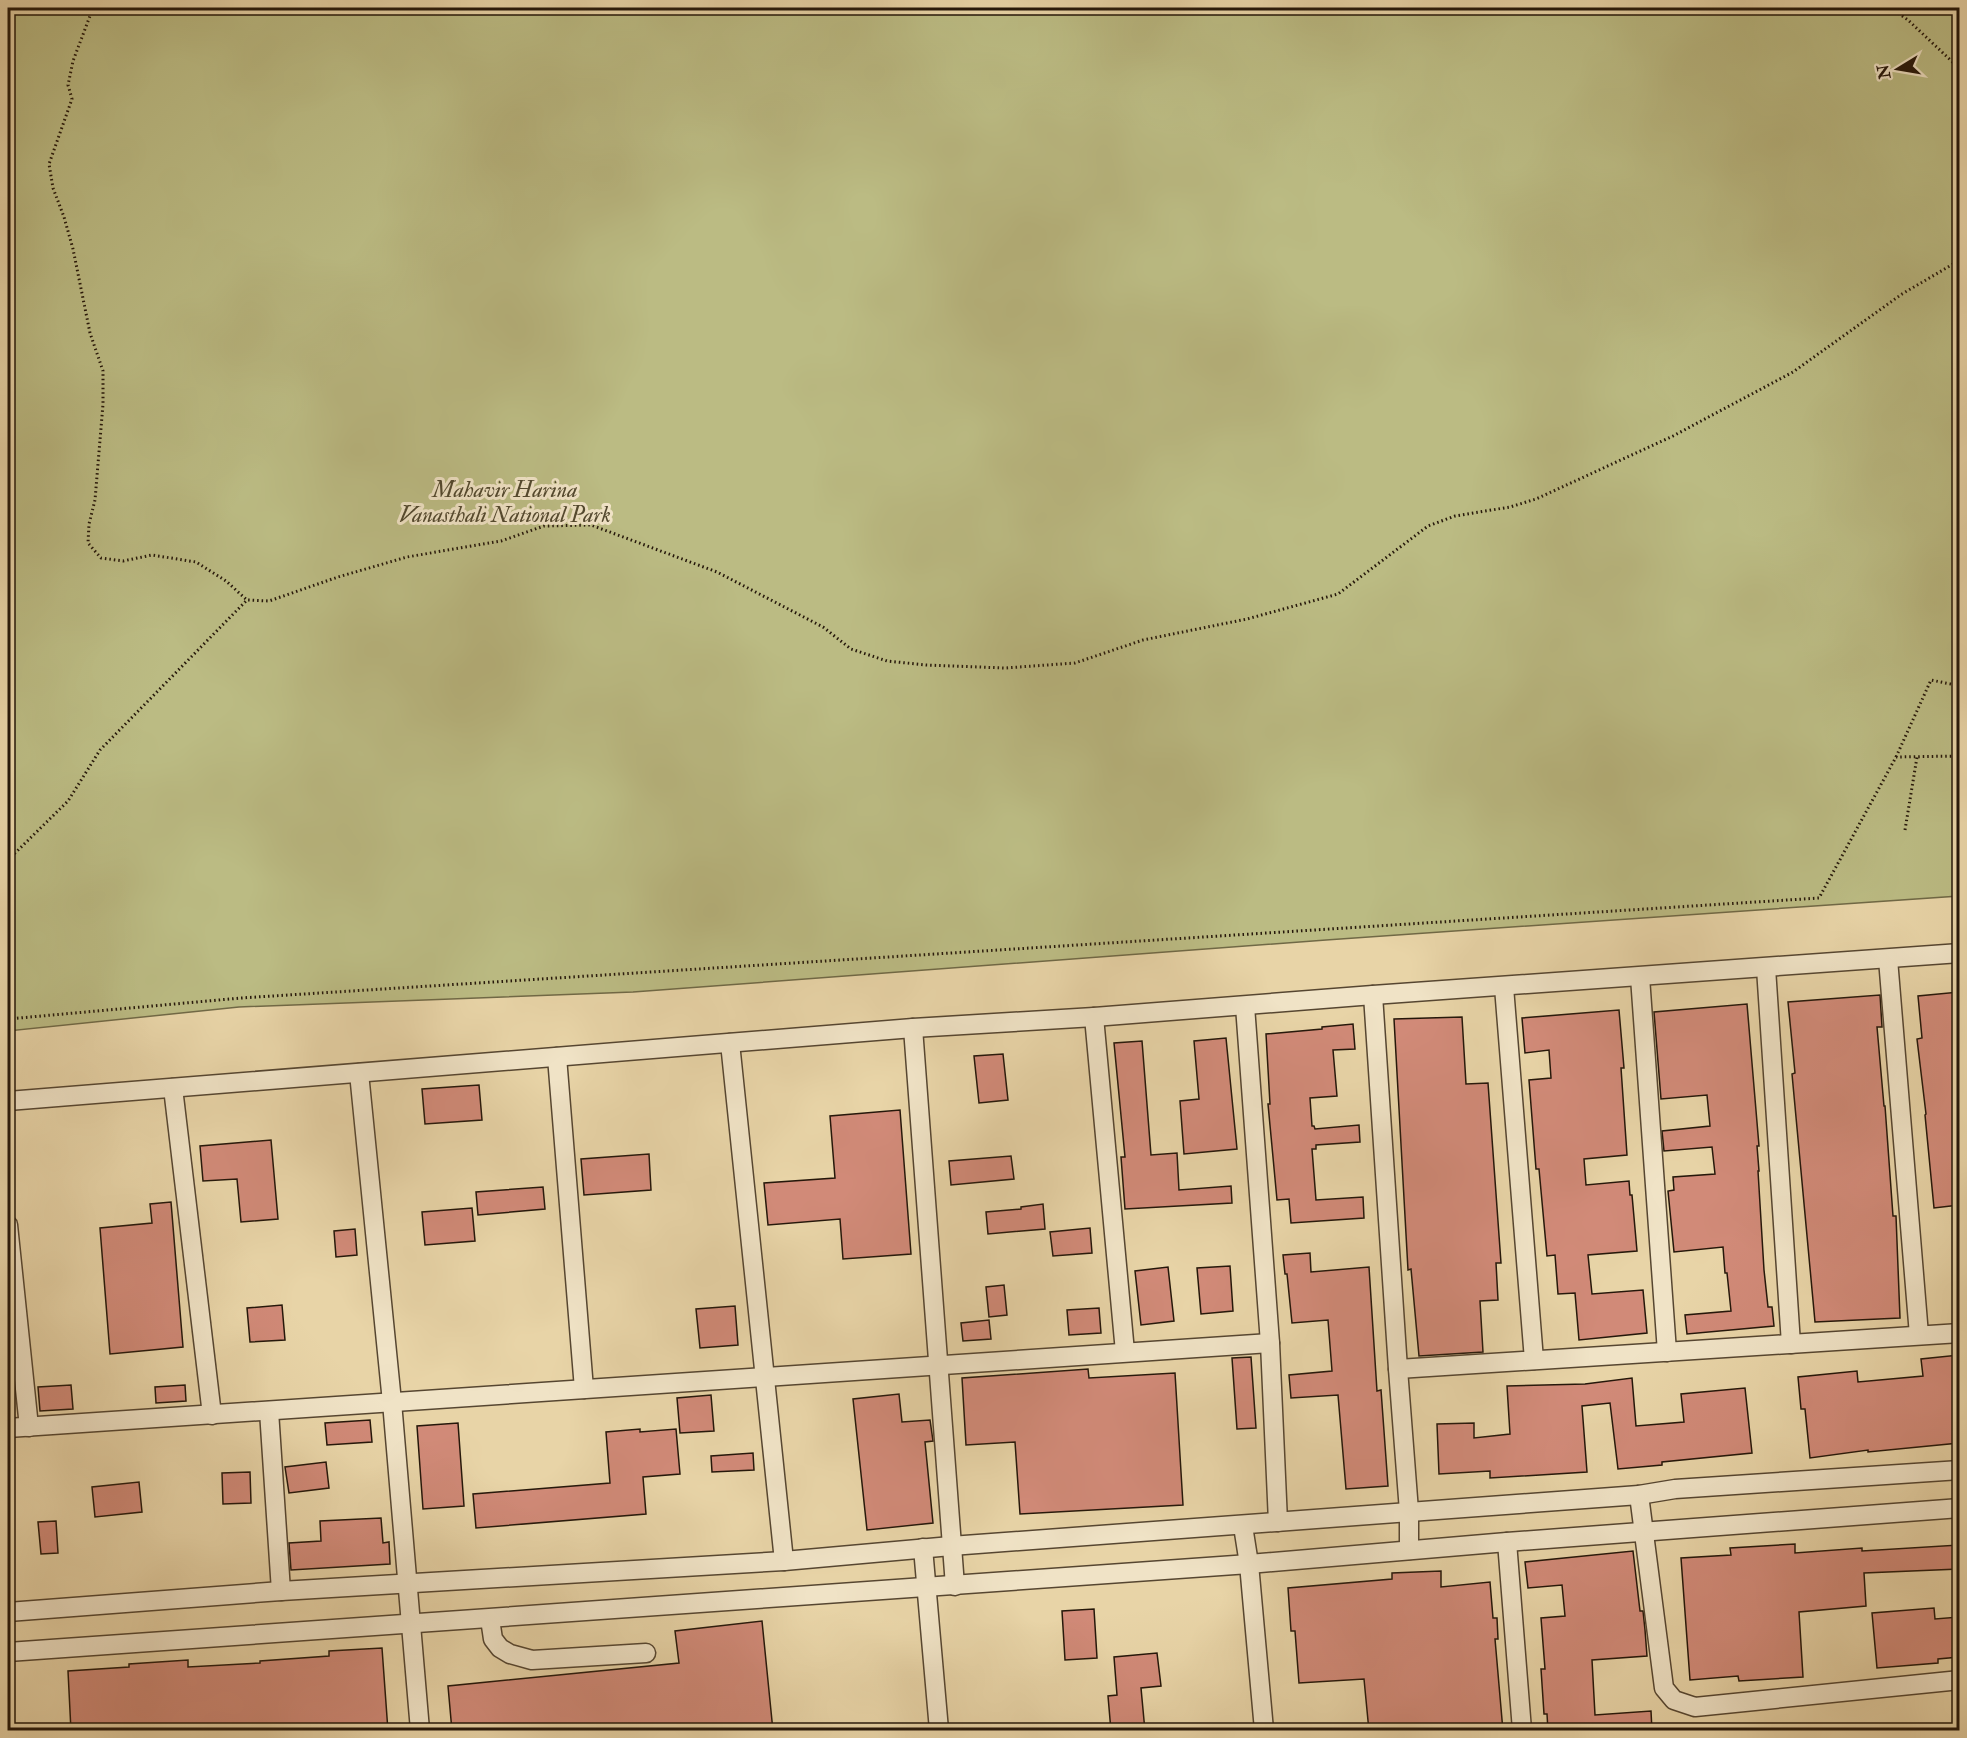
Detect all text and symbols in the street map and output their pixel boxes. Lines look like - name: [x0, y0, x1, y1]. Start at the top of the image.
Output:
- north arrow: [1868, 39, 1928, 99]
- text: N: [1873, 62, 1896, 82]
- park label: Mahavir Harina Vanasthali National Park: [399, 476, 611, 529]

